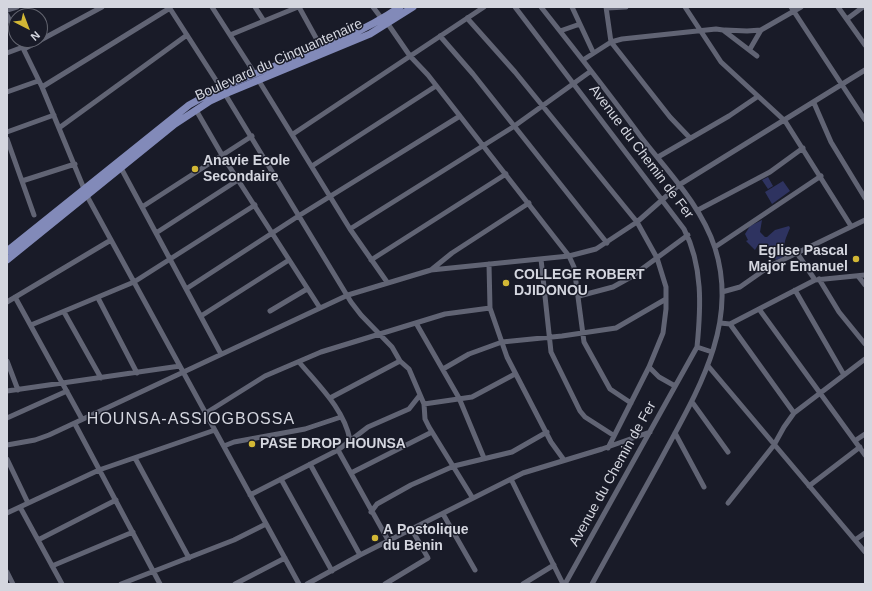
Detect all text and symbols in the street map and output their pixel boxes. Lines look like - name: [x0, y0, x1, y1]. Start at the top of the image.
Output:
- north arrow: [8, 8, 48, 48]
- street label: Boulevard du Cinquantenaire: [193, 15, 365, 105]
- text: N: [28, 29, 42, 43]
- street label: Avenue du Chemin de Fer: [585, 82, 697, 222]
- place label: Anavie Ecole Secondaire: [203, 153, 290, 186]
- marker: Anavie Ecole Secondaire: [190, 164, 200, 174]
- place label: Eglise Pascal Major Emanuel: [748, 243, 848, 276]
- marker: Eglise Pascal Major Emanuel: [851, 254, 861, 264]
- place label: COLLEGE ROBERT DJIDONOU: [514, 267, 645, 300]
- marker: COLLEGE ROBERT DJIDONOU: [501, 278, 511, 288]
- street label: Avenue du Chemin de Fer: [566, 399, 660, 549]
- district label: HOUNSA-ASSIOGBOSSA: [87, 410, 295, 430]
- place label: PASE DROP HOUNSA: [260, 436, 406, 452]
- marker: PASE DROP HOUNSA: [247, 439, 257, 449]
- place label: A Postolique du Benin: [383, 522, 469, 554]
- marker: A Postolique du Benin: [370, 533, 380, 543]

